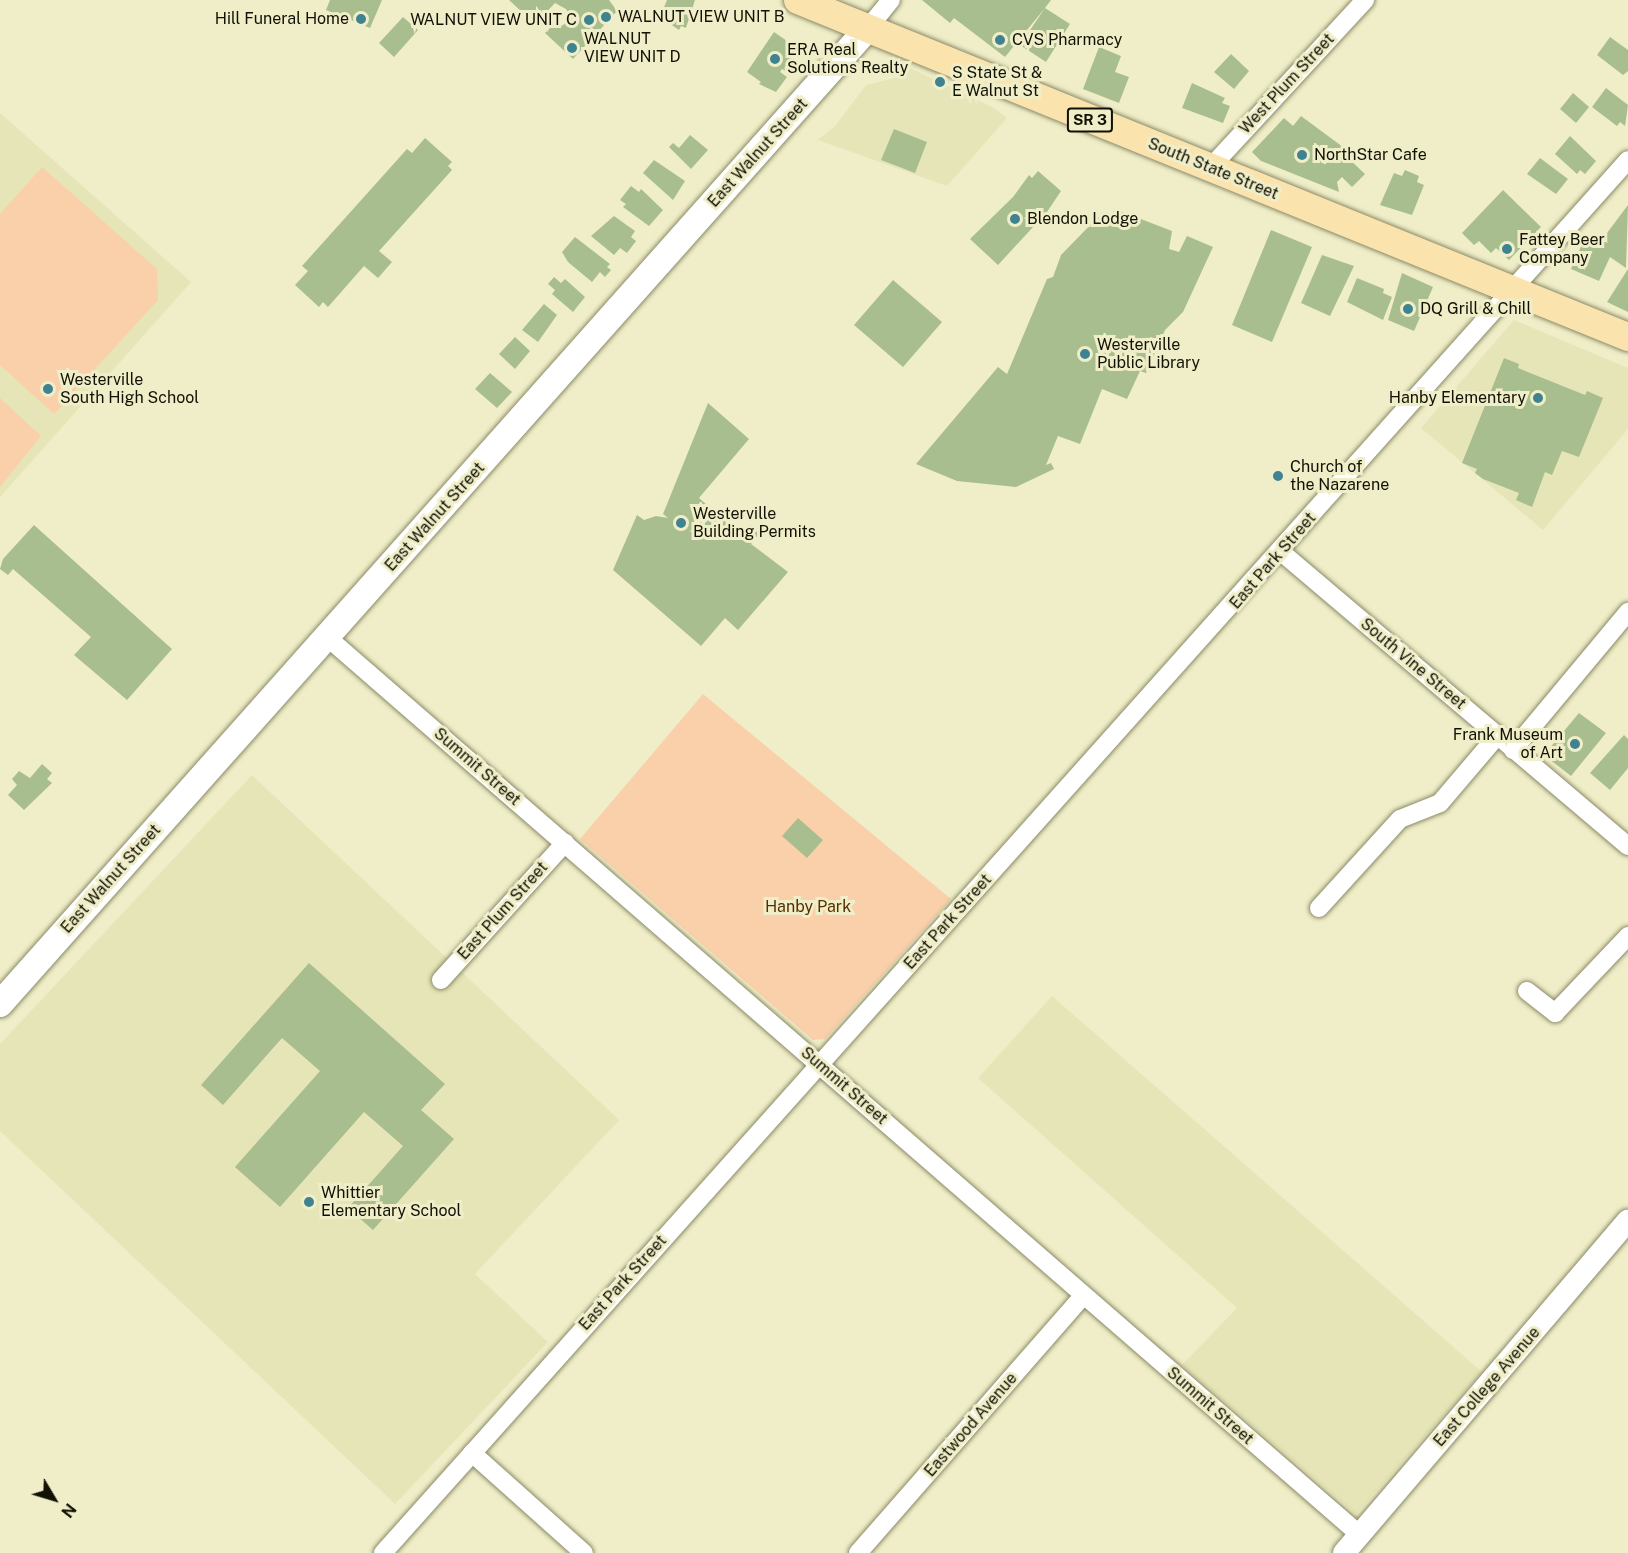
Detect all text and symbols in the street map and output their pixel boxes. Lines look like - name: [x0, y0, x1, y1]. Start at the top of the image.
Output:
- place label: WALNUT VIEW UNIT B: [618, 7, 785, 27]
- place label: Hill Funeral Home: [215, 9, 349, 29]
- place label: WALNUT VIEW UNIT C: [410, 10, 577, 30]
- marker: WALNUT VIEW UNIT B: [599, 10, 613, 24]
- marker: Hill Funeral Home: [354, 12, 368, 26]
- marker: WALNUT VIEW UNIT C: [582, 13, 596, 27]
- place label: WALNUT VIEW UNIT D: [584, 29, 681, 67]
- place label: CVS Pharmacy: [1012, 30, 1122, 50]
- street label: West Plum Street: [1236, 30, 1338, 138]
- marker: CVS Pharmacy: [993, 33, 1007, 47]
- place label: ERA Real Solutions Realty: [787, 40, 908, 78]
- marker: WALNUT VIEW UNIT D: [565, 41, 579, 55]
- marker: ERA Real Solutions Realty: [768, 52, 782, 66]
- place label: S State St & E Walnut St: [952, 63, 1042, 101]
- marker: S State St & E Walnut St: [933, 75, 947, 89]
- street label: East Walnut Street: [704, 94, 812, 212]
- road number: SR 3: [1066, 108, 1114, 132]
- street label: South State Street: [1145, 134, 1281, 204]
- place label: NorthStar Cafe: [1314, 145, 1427, 165]
- marker: NorthStar Cafe: [1295, 148, 1309, 162]
- place label: Blendon Lodge: [1027, 209, 1138, 229]
- marker: Blendon Lodge: [1008, 212, 1022, 226]
- place label: Fattey Beer Company: [1519, 230, 1605, 268]
- marker: Fattey Beer Company: [1500, 242, 1514, 256]
- place label: DQ Grill & Chill: [1420, 299, 1531, 319]
- marker: DQ Grill & Chill: [1401, 302, 1415, 316]
- place label: Westerville Public Library: [1097, 335, 1200, 373]
- marker: Westerville Public Library: [1078, 347, 1092, 361]
- place label: Westerville South High School: [60, 370, 199, 408]
- marker: Westerville South High School: [41, 382, 55, 396]
- place label: Hanby Elementary: [1389, 388, 1526, 408]
- marker: Hanby Elementary: [1531, 391, 1545, 405]
- place label: Church of the Nazarene: [1290, 457, 1389, 495]
- street label: East Walnut Street: [381, 458, 489, 576]
- marker: Church of the Nazarene: [1271, 469, 1285, 483]
- place label: Westerville Building Permits: [693, 504, 816, 542]
- street label: East Park Street: [1226, 509, 1320, 613]
- marker: Westerville Building Permits: [674, 516, 688, 530]
- street label: South Vine Street: [1356, 614, 1470, 714]
- street label: Summit Street: [430, 724, 524, 810]
- place label: Frank Museum of Art: [1453, 725, 1563, 763]
- marker: Frank Museum of Art: [1568, 737, 1582, 751]
- street label: East Walnut Street: [57, 820, 165, 938]
- street label: East Plum Street: [454, 858, 552, 964]
- street label: East Park Street: [900, 870, 996, 974]
- park label: Hanby Park: [765, 897, 851, 917]
- street label: Summit Street: [797, 1043, 891, 1129]
- place label: Whittier Elementary School: [321, 1183, 461, 1221]
- marker: Whittier Elementary School: [302, 1195, 316, 1209]
- street label: East Park Street: [575, 1231, 671, 1335]
- street label: East College Avenue: [1430, 1323, 1544, 1451]
- street label: Summit Street: [1163, 1363, 1257, 1449]
- street label: Eastwood Avenue: [921, 1369, 1021, 1481]
- north arrow: [24, 1469, 84, 1529]
- text: N: [57, 1500, 80, 1521]

